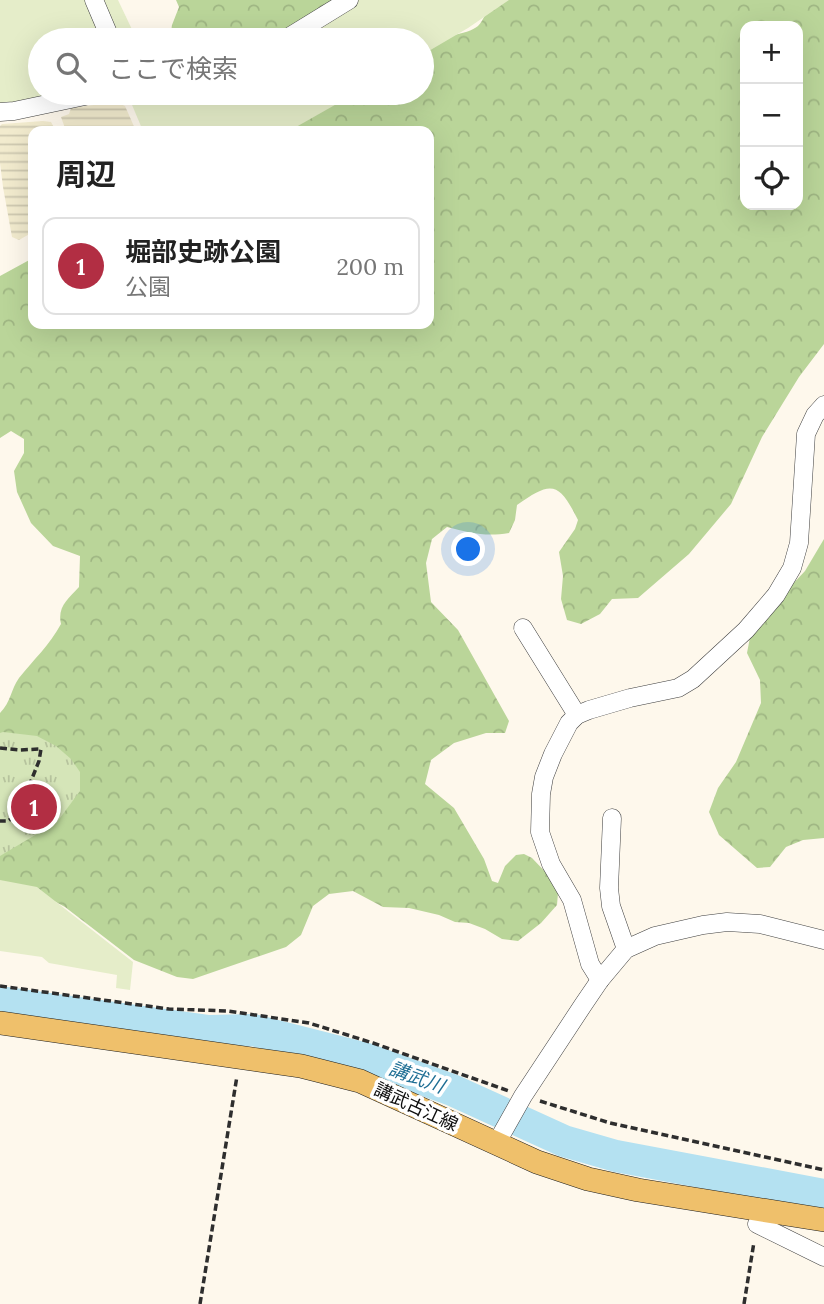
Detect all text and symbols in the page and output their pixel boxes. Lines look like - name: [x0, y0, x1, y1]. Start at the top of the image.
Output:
- map controls: [740, 21, 803, 210]
- button: +: [740, 21, 803, 84]
- search box: [28, 28, 434, 105]
- icon: search: [52, 48, 90, 86]
- text: ここで検索: [108, 52, 238, 85]
- button: −: [740, 84, 803, 147]
- button: locate: [740, 147, 803, 210]
- text: 周辺: [56, 155, 116, 193]
- text: 堀部史跡公園: [125, 235, 281, 268]
- text: 1: [76, 252, 86, 281]
- text: 200 m: [336, 252, 404, 281]
- text: 公園: [125, 272, 171, 301]
- your location: [451, 532, 485, 566]
- pin: 1: [11, 781, 57, 833]
- water label: 講武川: [386, 1056, 450, 1099]
- street label: 講武古江線: [371, 1077, 462, 1136]

